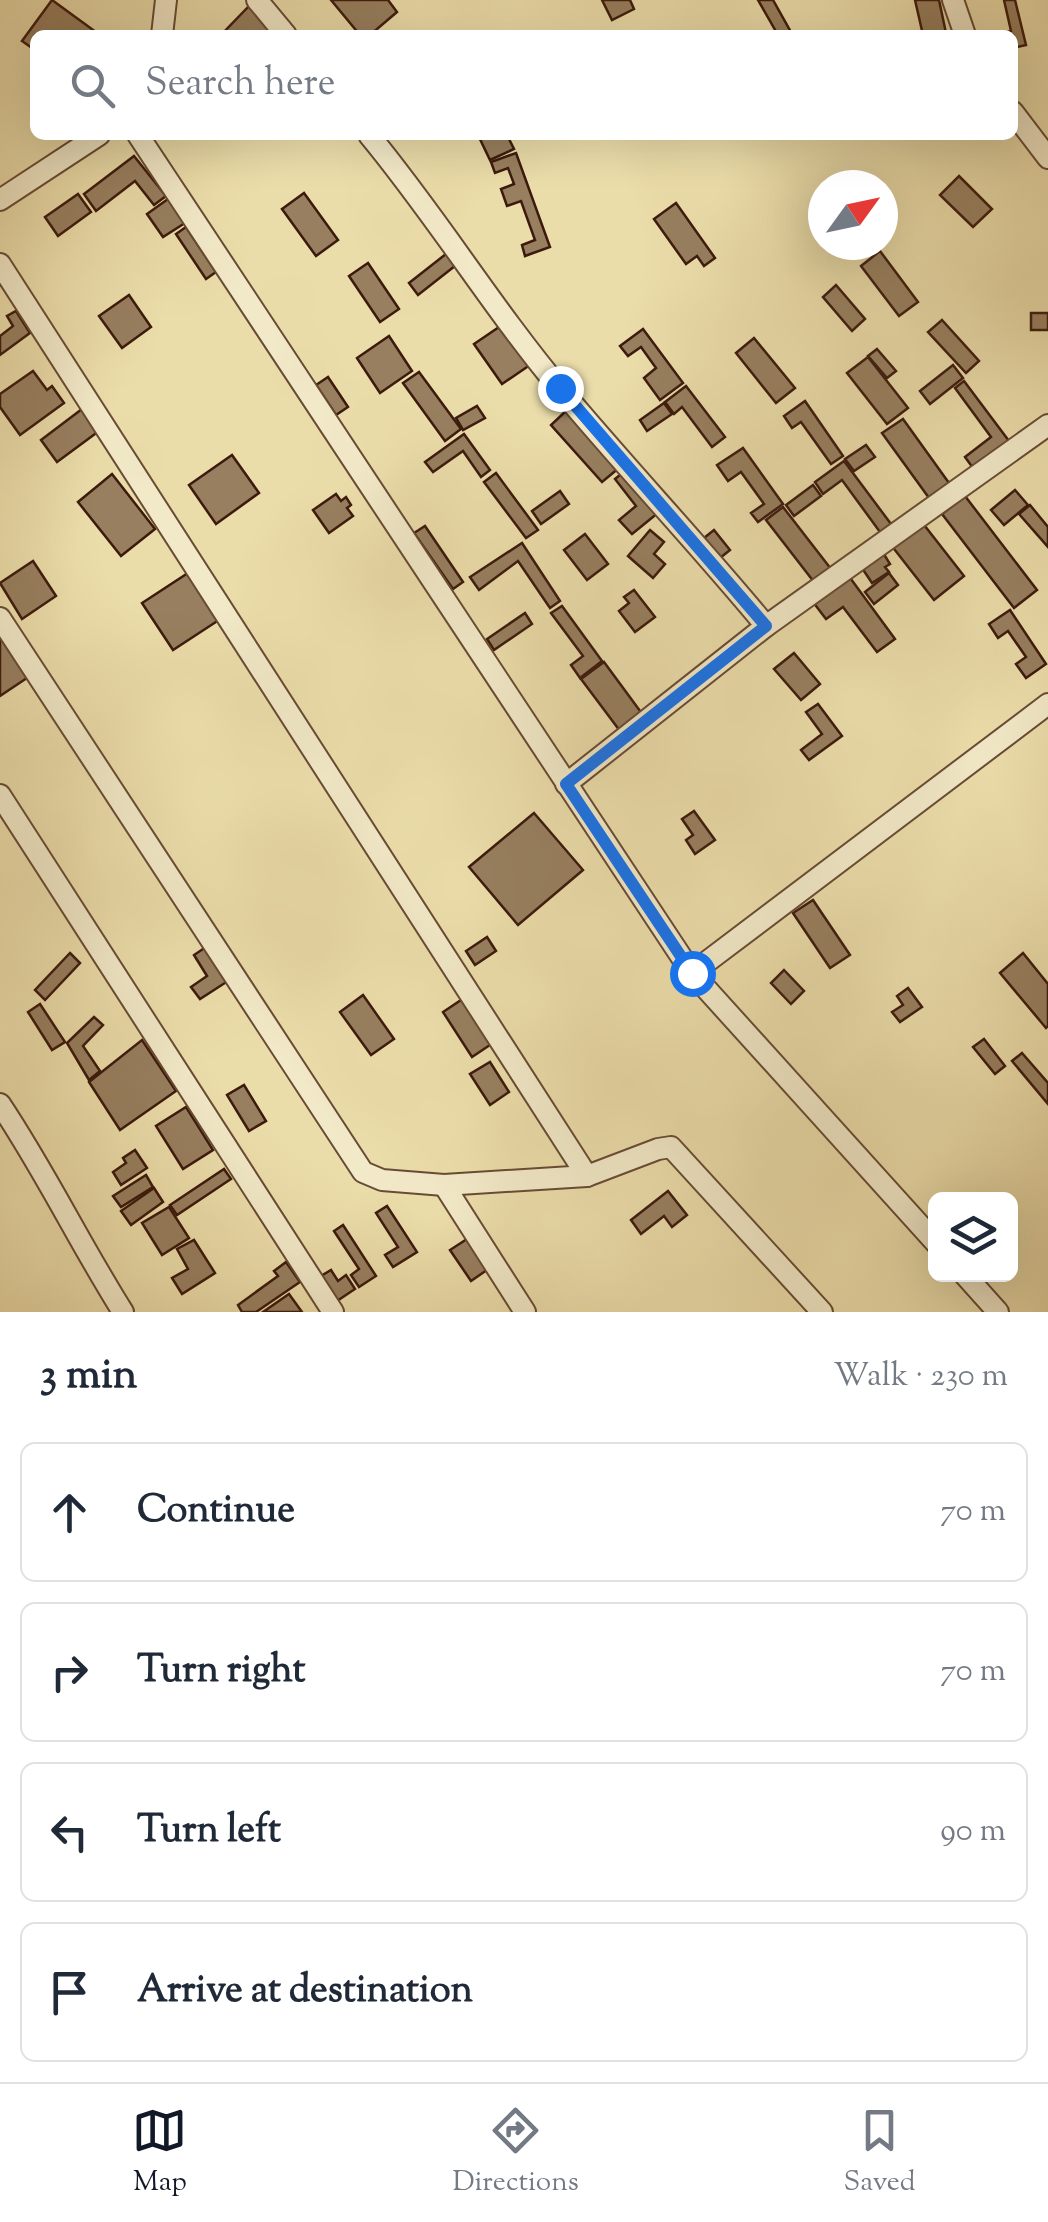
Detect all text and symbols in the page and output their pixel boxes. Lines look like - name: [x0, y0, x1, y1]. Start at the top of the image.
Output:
- search box: [30, 30, 1018, 140]
- icon: search: [65, 58, 120, 113]
- text: Search here: [145, 58, 336, 112]
- north arrow: [808, 170, 898, 260]
- route end: [538, 366, 584, 412]
- route start: [670, 951, 716, 997]
- map controls: [928, 1192, 1018, 1282]
- button: layers: [928, 1192, 1018, 1282]
- text: 3 min: [40, 1347, 137, 1407]
- text: Walk · 230 m: [833, 1354, 1008, 1400]
- icon: ahead: [42, 1485, 97, 1540]
- text: Continue: [137, 1485, 295, 1539]
- text: 70 m: [940, 1489, 1006, 1535]
- icon: right: [42, 1645, 97, 1700]
- text: Turn right: [137, 1645, 305, 1699]
- text: 70 m: [940, 1649, 1006, 1695]
- icon: left: [42, 1805, 97, 1860]
- text: Turn left: [137, 1805, 281, 1859]
- text: 90 m: [940, 1809, 1006, 1855]
- icon: arrive: [42, 1965, 97, 2020]
- text: Arrive at destination: [137, 1965, 473, 2019]
- tab: Map: [132, 2103, 187, 2203]
- tab: Directions: [452, 2103, 579, 2203]
- tab: Saved: [844, 2103, 916, 2203]

